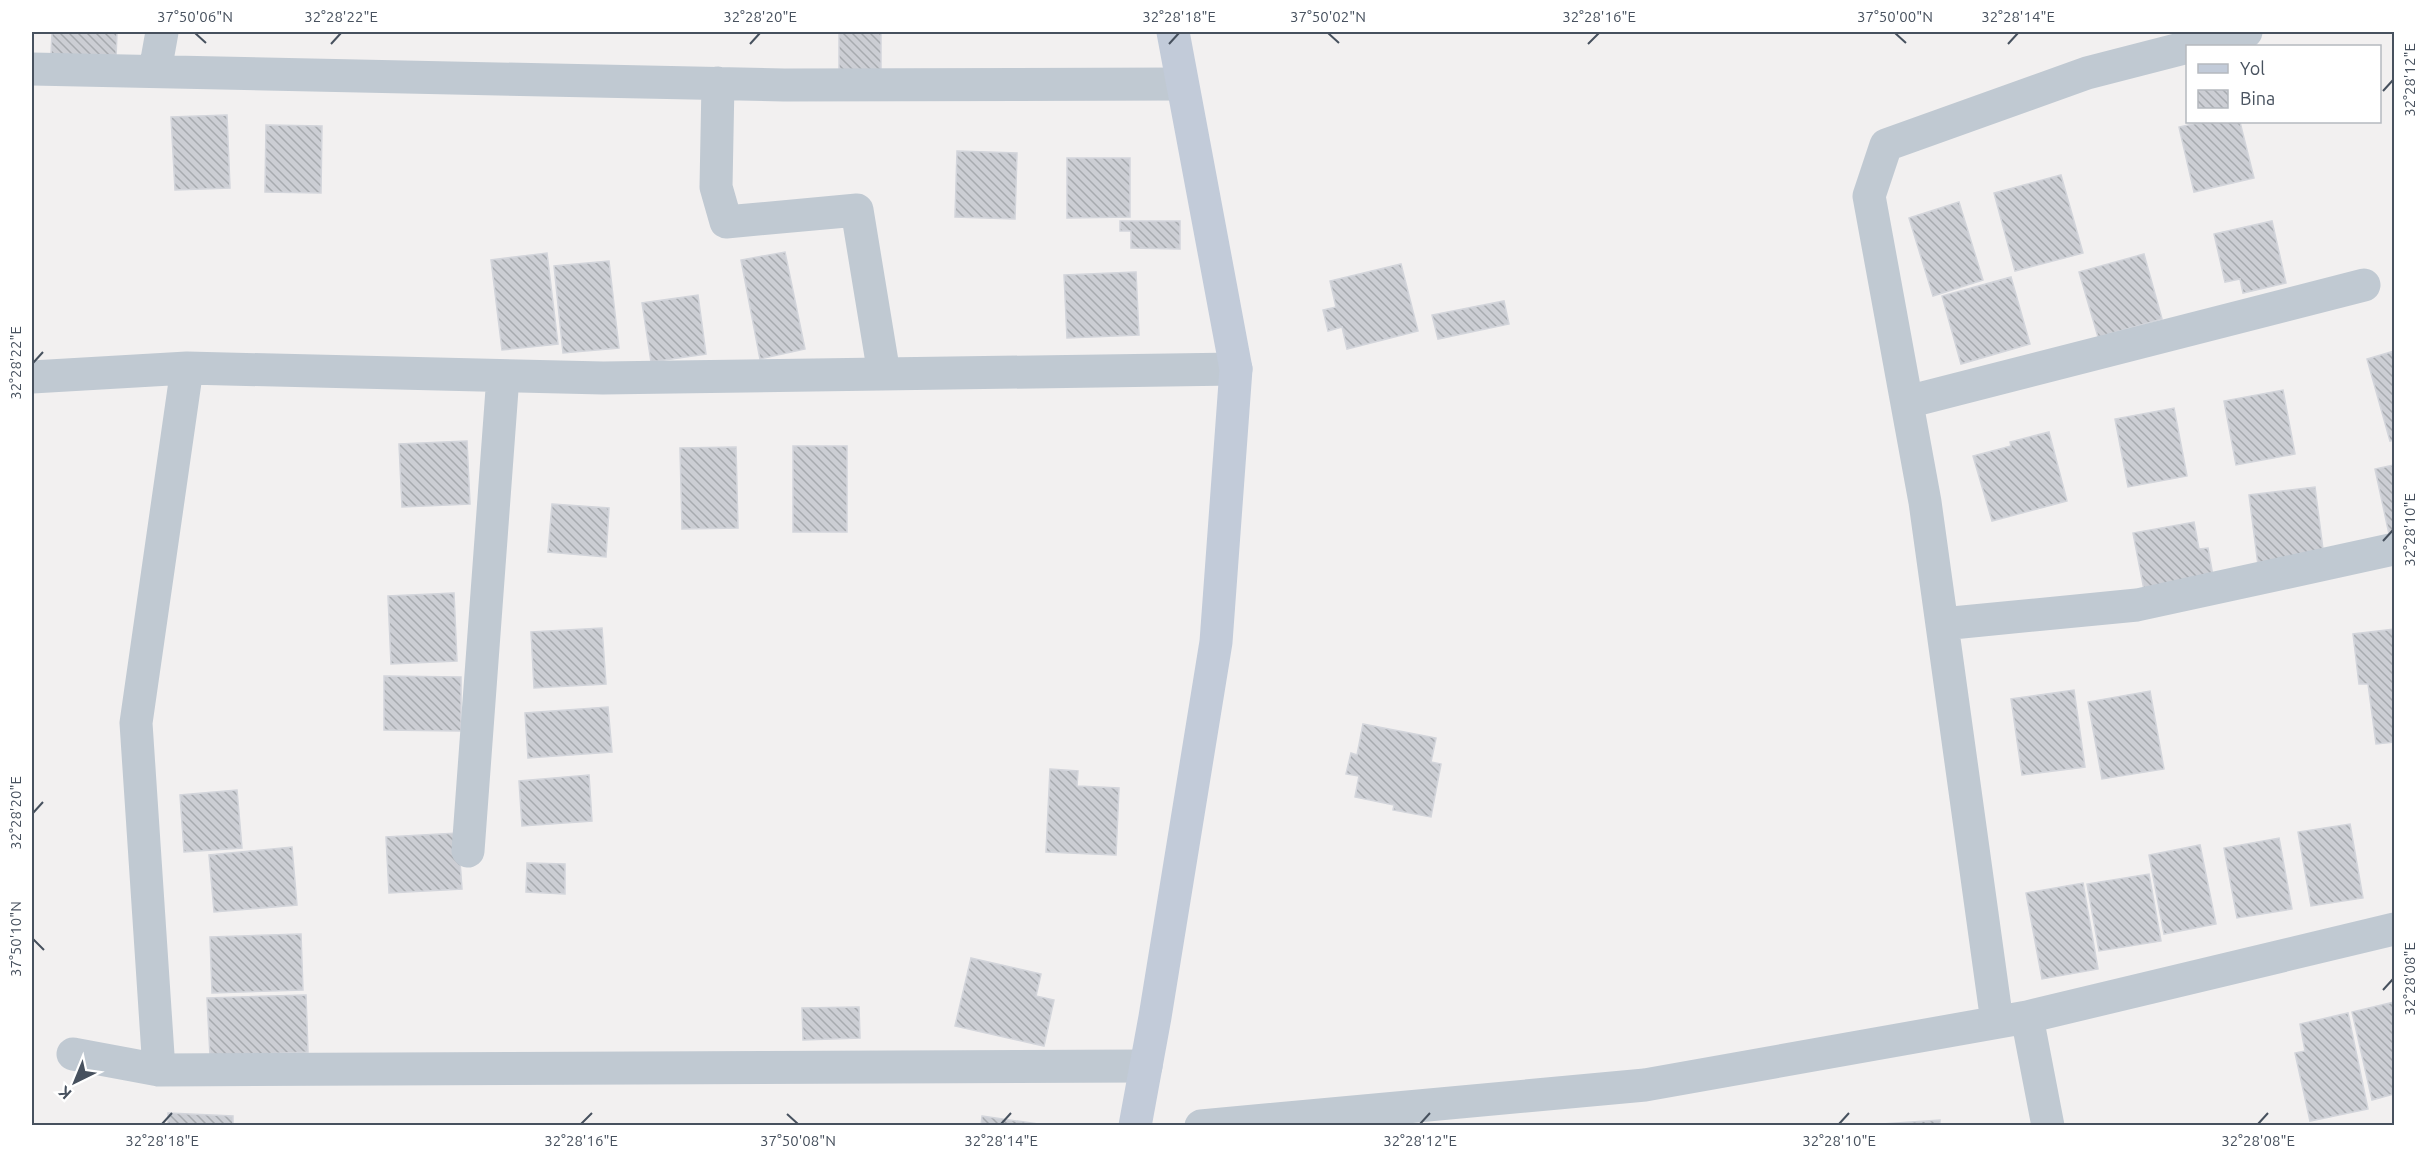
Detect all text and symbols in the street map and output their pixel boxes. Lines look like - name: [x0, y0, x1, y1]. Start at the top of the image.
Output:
- text: 37°50'06"N: [157, 8, 233, 25]
- text: 32°28'22"E: [304, 8, 378, 25]
- text: 32°28'20"E: [723, 8, 797, 25]
- text: 32°28'18"E: [1142, 8, 1216, 25]
- text: 37°50'02"N: [1290, 8, 1366, 25]
- text: 32°28'16"E: [1562, 8, 1636, 25]
- text: 37°50'00"N: [1857, 8, 1933, 25]
- text: 32°28'14"E: [1981, 8, 2055, 25]
- text: 32°28'12"E: [2401, 43, 2418, 117]
- legend: [2186, 45, 2381, 123]
- text: Yol: [2240, 58, 2265, 78]
- text: Bina: [2240, 88, 2275, 108]
- text: 32°28'22"E: [7, 326, 24, 400]
- text: 32°28'10"E: [2401, 493, 2418, 567]
- text: 32°28'20"E: [7, 776, 24, 850]
- text: 37°50'10"N: [7, 901, 24, 977]
- text: 32°28'08"E: [2401, 942, 2418, 1016]
- north arrow: [45, 1052, 105, 1112]
- text: K: [54, 1083, 75, 1103]
- text: 32°28'18"E: [125, 1132, 199, 1149]
- text: 32°28'16"E: [544, 1132, 618, 1149]
- text: 37°50'08"N: [760, 1132, 836, 1149]
- text: 32°28'14"E: [964, 1132, 1038, 1149]
- text: 32°28'12"E: [1383, 1132, 1457, 1149]
- text: 32°28'10"E: [1802, 1132, 1876, 1149]
- text: 32°28'08"E: [2221, 1132, 2295, 1149]

